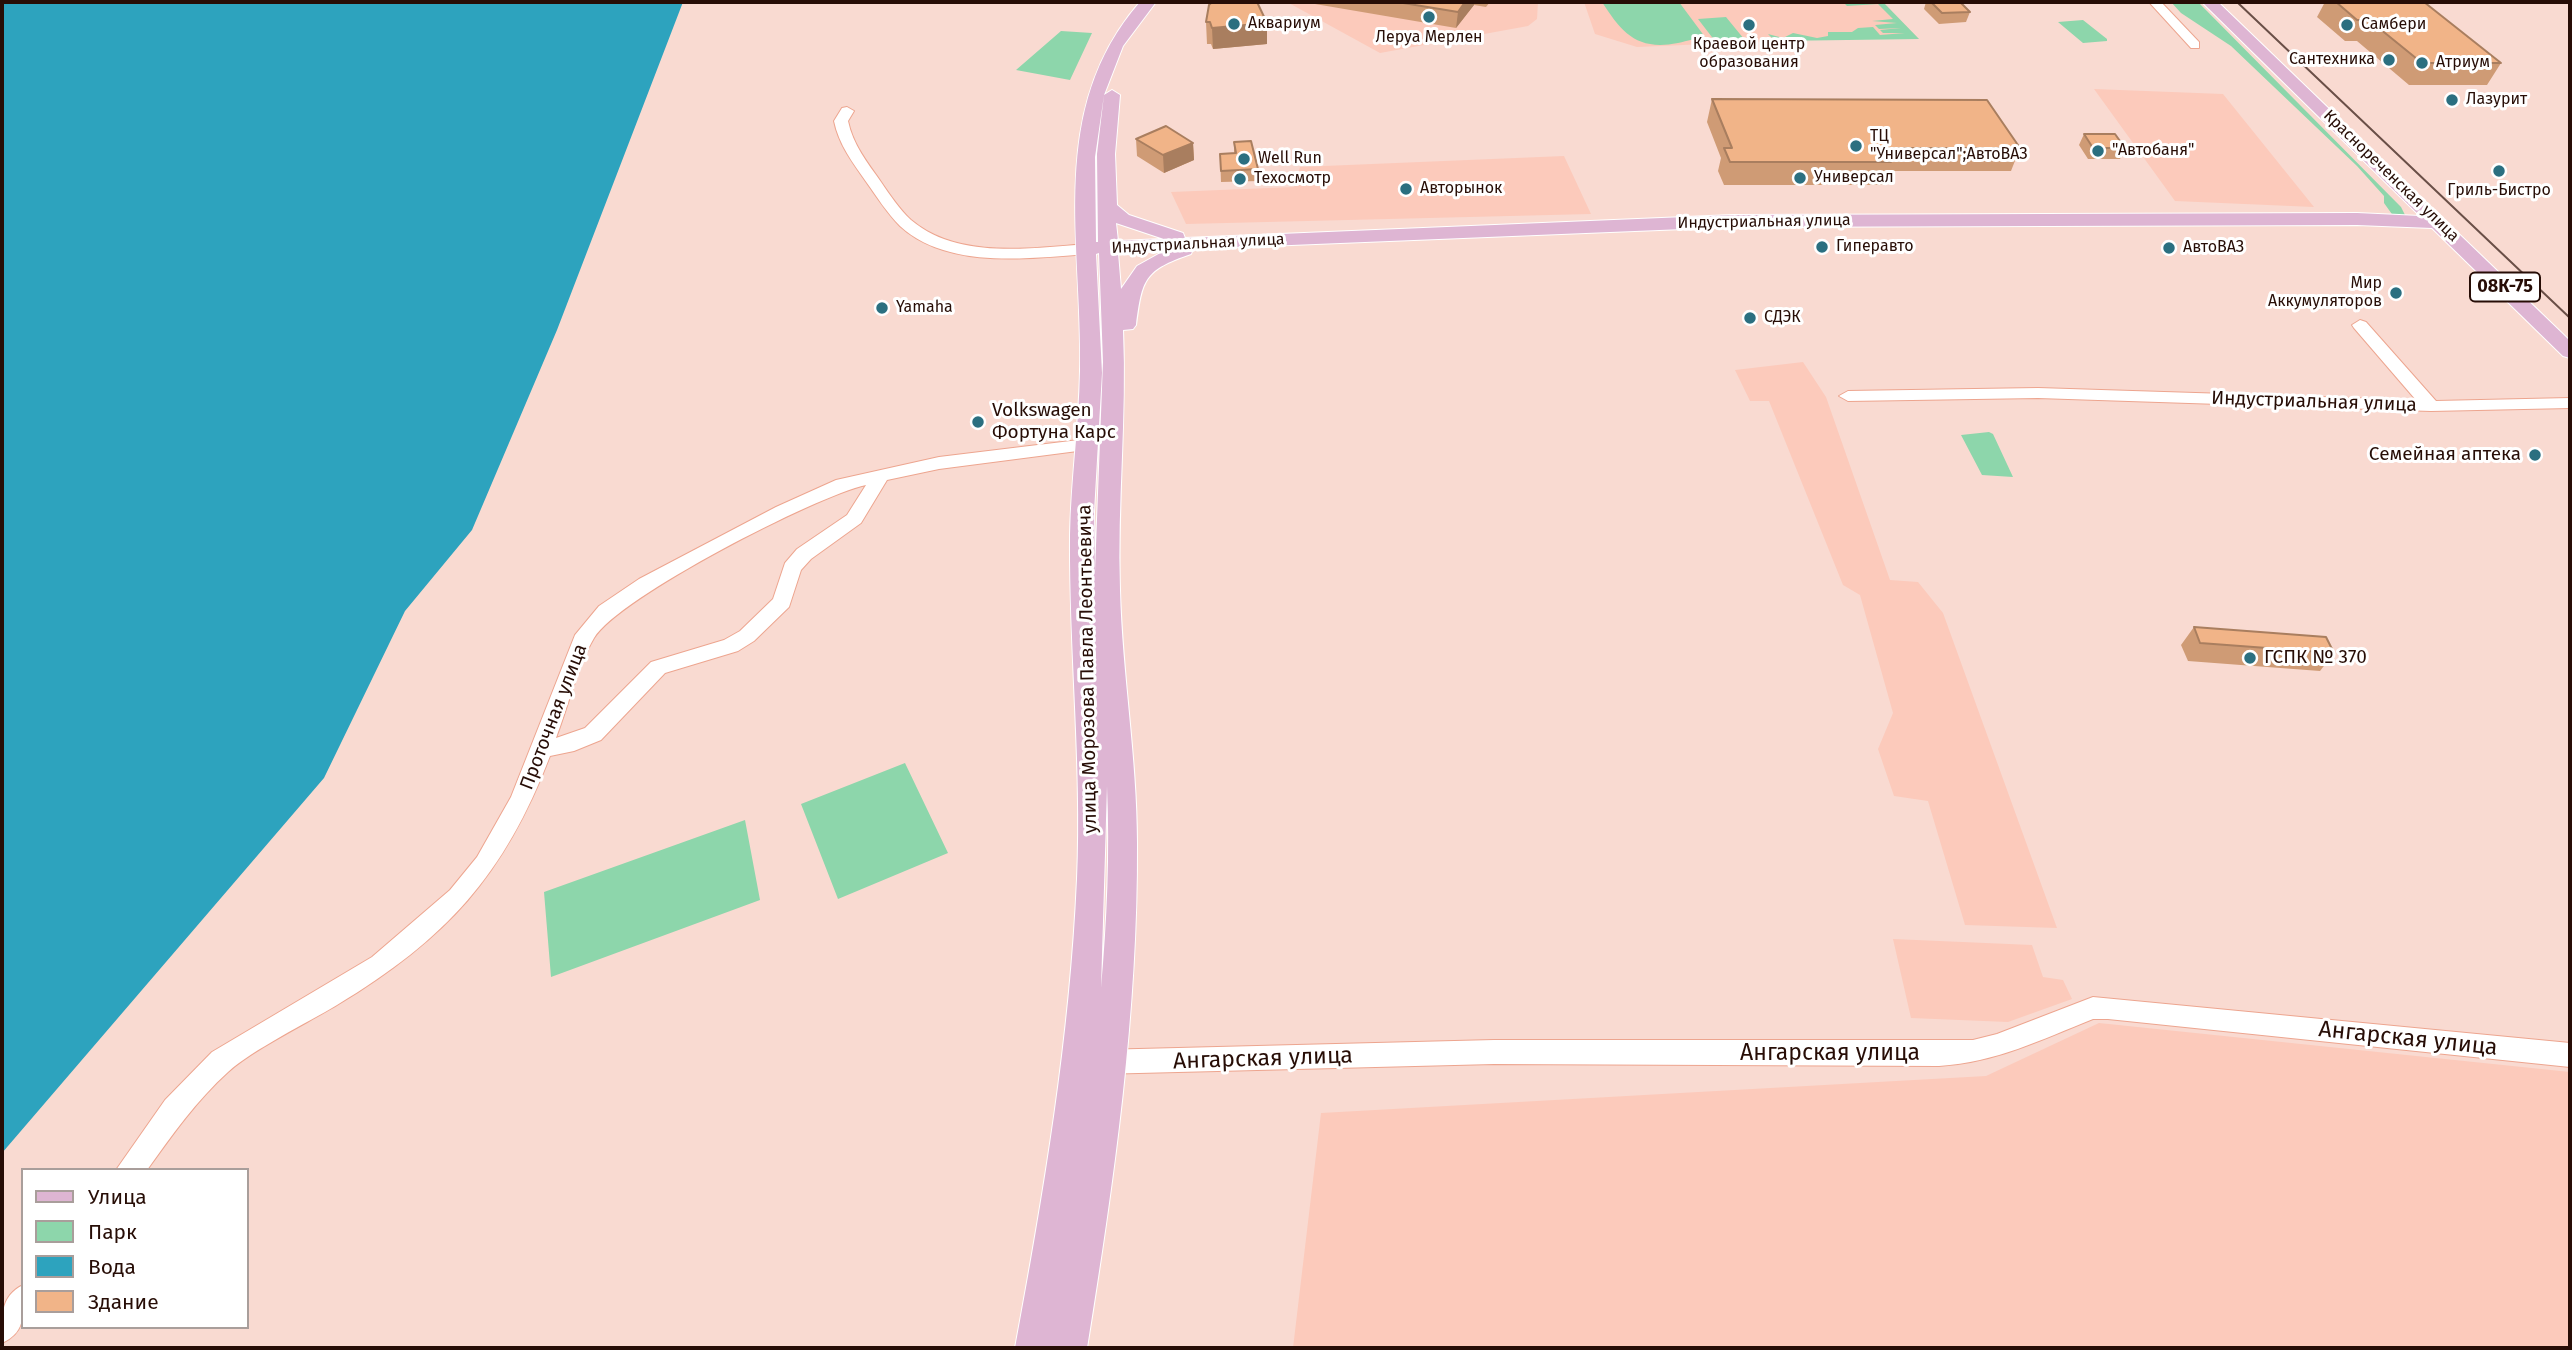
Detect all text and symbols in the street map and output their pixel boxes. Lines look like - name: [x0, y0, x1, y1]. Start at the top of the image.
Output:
- marker: Леруа Мерлен: [1421, 9, 1437, 25]
- place label: Аквариум: [1248, 14, 1321, 34]
- place label: Самбери: [2361, 15, 2426, 35]
- marker: Аквариум: [1226, 16, 1242, 32]
- marker: Краевой центр образования: [1741, 17, 1757, 33]
- marker: Самбери: [2339, 17, 2355, 33]
- place label: Леруа Мерлен: [1375, 28, 1483, 48]
- place label: Краевой центр образования: [1693, 35, 1805, 73]
- place label: Сантехника: [2289, 50, 2375, 70]
- marker: Сантехника: [2381, 52, 2397, 68]
- place label: Атриум: [2436, 53, 2490, 73]
- marker: Атриум: [2414, 55, 2430, 71]
- place label: Лазурит: [2466, 90, 2527, 110]
- marker: Лазурит: [2444, 92, 2460, 108]
- street label: Краснореченская улица: [2319, 106, 2463, 246]
- place label: ТЦ "Универсал";АвтоВАЗ: [1870, 127, 2028, 165]
- marker: ТЦ "Универсал";АвтоВАЗ: [1848, 138, 1864, 154]
- place label: "Автобаня": [2112, 141, 2194, 161]
- marker: "Автобаня": [2090, 143, 2106, 159]
- place label: Well Run: [1258, 149, 1322, 169]
- marker: Well Run: [1236, 151, 1252, 167]
- marker: Гриль-Бистро: [2491, 163, 2507, 179]
- place label: Универсал: [1814, 168, 1894, 188]
- place label: Техосмотр: [1254, 169, 1331, 189]
- marker: Универсал: [1792, 170, 1808, 186]
- marker: Техосмотр: [1232, 171, 1248, 187]
- place label: Авторынок: [1420, 179, 1502, 199]
- marker: Авторынок: [1398, 181, 1414, 197]
- place label: Гриль-Бистро: [2447, 181, 2551, 201]
- street label: Индустриальная улица: [1677, 211, 1851, 233]
- street label: Индустриальная улица: [1111, 230, 1285, 258]
- place label: Гиперавто: [1836, 237, 1914, 257]
- place label: АвтоВАЗ: [2183, 238, 2244, 258]
- marker: Гиперавто: [1814, 239, 1830, 255]
- marker: АвтоВАЗ: [2161, 240, 2177, 256]
- road number: 08К-75: [2470, 272, 2540, 302]
- place label: Мир Аккумуляторов: [2268, 274, 2382, 312]
- marker: Мир Аккумуляторов: [2388, 285, 2404, 301]
- place label: Yamaha: [896, 298, 953, 318]
- marker: Yamaha: [874, 300, 890, 316]
- place label: СДЭК: [1764, 308, 1801, 328]
- marker: СДЭК: [1742, 310, 1758, 326]
- street label: Индустриальная улица: [2211, 387, 2417, 417]
- place label: Volkswagen Фортуна Карс: [992, 400, 1116, 444]
- marker: Volkswagen Фортуна Карс: [970, 414, 986, 430]
- place label: Семейная аптека: [2369, 444, 2521, 466]
- marker: Семейная аптека: [2527, 447, 2543, 463]
- street label: улица Морозова Павла Леонтьевича: [1074, 504, 1102, 834]
- street label: Проточная улица: [516, 641, 592, 793]
- place label: ГСПК № 370: [2264, 647, 2367, 669]
- marker: ГСПК № 370: [2242, 650, 2258, 666]
- street label: Ангарская улица: [2317, 1016, 2499, 1062]
- street label: Ангарская улица: [1740, 1040, 1920, 1068]
- street label: Ангарская улица: [1173, 1042, 1353, 1076]
- legend: [21, 1168, 248, 1329]
- text: Улица: [88, 1184, 147, 1210]
- text: Парк: [88, 1219, 137, 1245]
- text: Вода: [88, 1254, 136, 1280]
- text: Здание: [88, 1289, 159, 1315]

